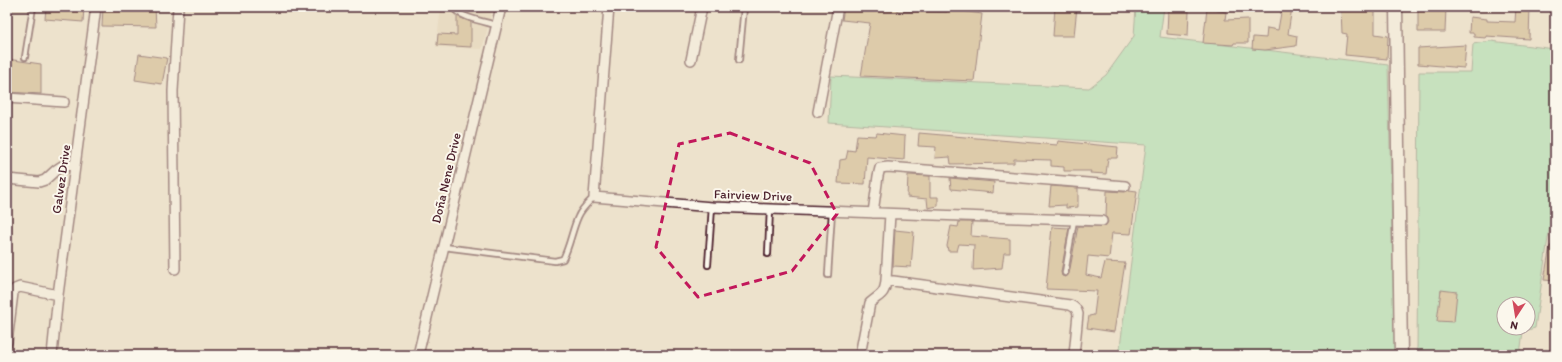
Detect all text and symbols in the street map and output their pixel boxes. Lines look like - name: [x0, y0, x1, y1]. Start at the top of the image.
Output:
- street label: Doña Nene Drive: [428, 131, 464, 225]
- street label: Galvez Drive: [49, 143, 73, 215]
- street label: Fairview Drive: [714, 186, 792, 204]
- north arrow: [1496, 296, 1536, 336]
- text: N: [1509, 318, 1519, 332]

